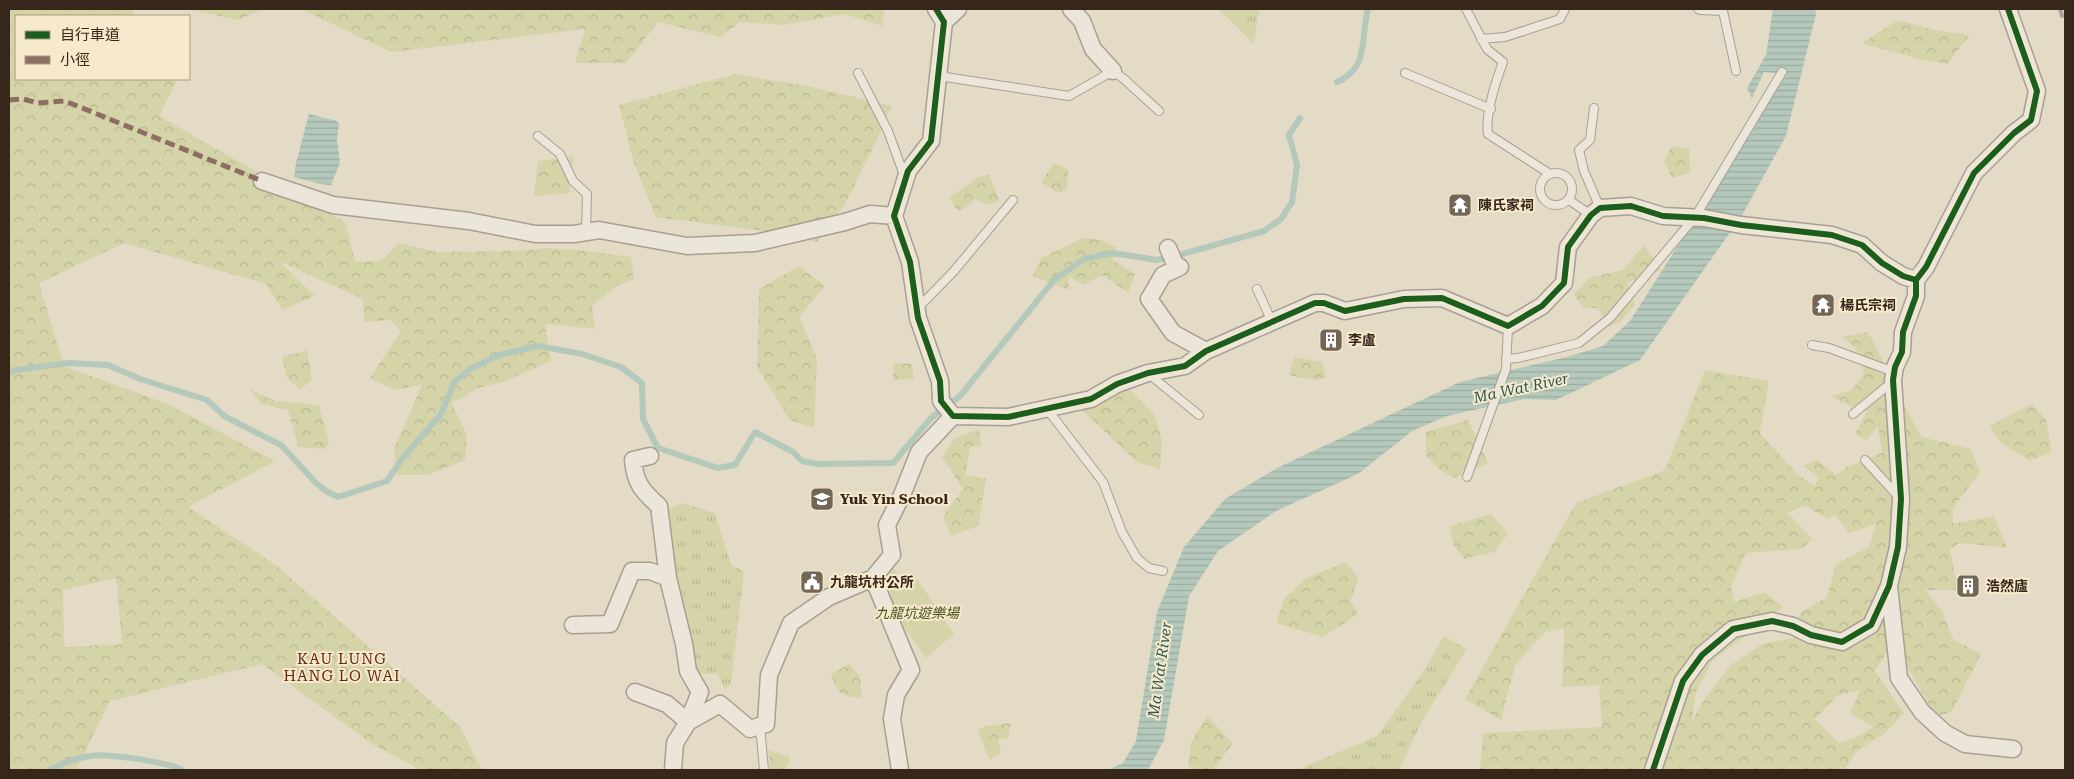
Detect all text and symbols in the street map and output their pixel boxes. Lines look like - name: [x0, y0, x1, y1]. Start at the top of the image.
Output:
- legend: [15, 15, 190, 80]
- text: 自行車道: [60, 26, 120, 44]
- text: 小徑: [60, 51, 90, 69]
- temple icon: 陳氏家祠: [1447, 192, 1473, 218]
- place label: 陳氏家祠: [1478, 197, 1534, 213]
- temple icon: 楊氏宗祠: [1810, 292, 1836, 318]
- place label: 楊氏宗祠: [1840, 297, 1896, 313]
- building icon: 李盧: [1318, 327, 1344, 353]
- place label: 李盧: [1348, 332, 1376, 348]
- water label: Ma Wat River: [1471, 369, 1571, 407]
- school or university icon: Yuk Yin School: [809, 486, 835, 512]
- place label: Yuk Yin School: [840, 491, 948, 507]
- public building icon: 九龍坑村公所: [799, 569, 825, 595]
- building icon: 浩然廬: [1955, 573, 1981, 599]
- place label: 九龍坑村公所: [830, 574, 914, 590]
- place label: 浩然廬: [1986, 578, 2028, 594]
- park label: 九龍坑遊樂場: [875, 605, 961, 621]
- water label: Ma Wat River: [1144, 620, 1176, 720]
- district label: KAU LUNG HANG LO WAI: [283, 650, 401, 685]

